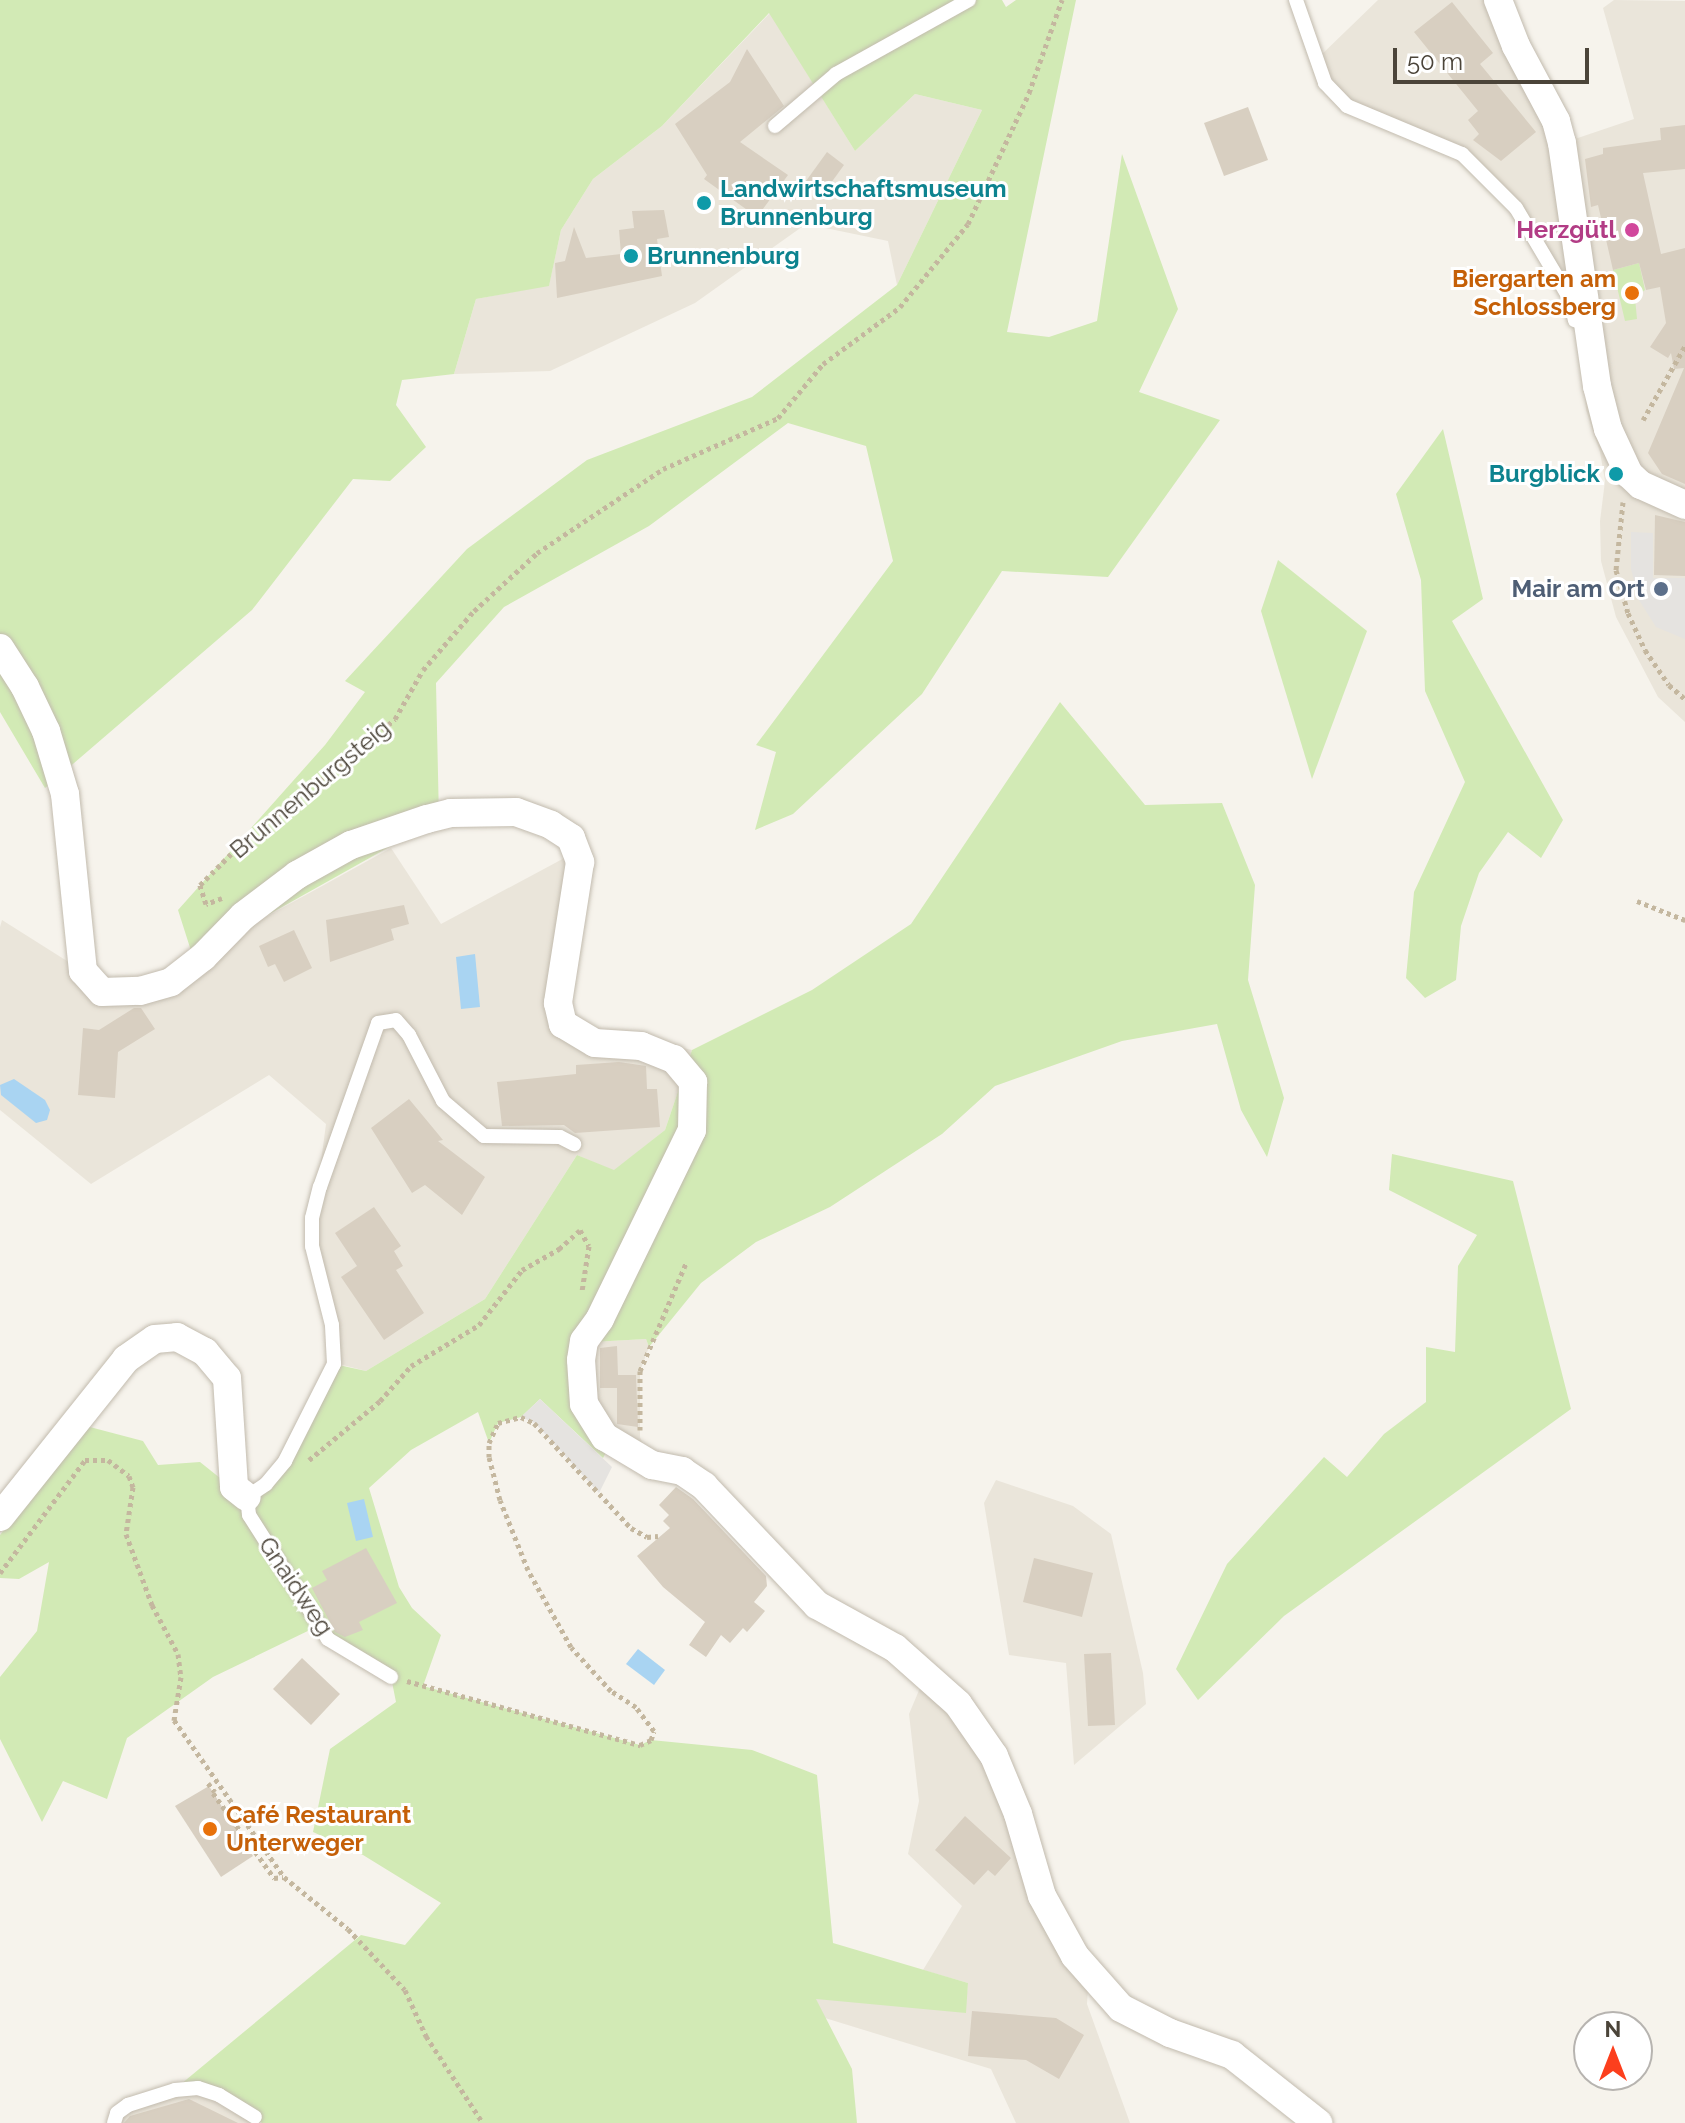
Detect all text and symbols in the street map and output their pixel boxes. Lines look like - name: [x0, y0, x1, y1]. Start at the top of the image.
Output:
- scale bar: [1397, 32, 1593, 82]
- text: 50 m: [1407, 47, 1463, 76]
- place label: Landwirtschaftsmuseum Brunnenburg: [720, 175, 1007, 231]
- marker: Landwirtschaftsmuseum Brunnenburg: [695, 194, 713, 212]
- place label: Herzgütl: [1516, 216, 1616, 244]
- marker: Herzgütl: [1623, 221, 1641, 239]
- place label: Brunnenburg: [647, 242, 800, 270]
- marker: Brunnenburg: [622, 247, 640, 265]
- place label: Biergarten am Schlossberg: [1452, 265, 1616, 321]
- marker: Biergarten am Schlossberg: [1623, 284, 1641, 302]
- place label: Burgblick: [1489, 460, 1600, 488]
- marker: Burgblick: [1607, 465, 1625, 483]
- place label: Mair am Ort: [1511, 575, 1645, 603]
- marker: Mair am Ort: [1652, 580, 1670, 598]
- street label: Brunnenburgsteig: [224, 714, 396, 864]
- street label: Gnaidweg: [253, 1531, 339, 1641]
- place label: Café Restaurant Unterweger: [226, 1801, 411, 1857]
- marker: Café Restaurant Unterweger: [201, 1820, 219, 1838]
- north arrow: [1573, 2011, 1653, 2091]
- text: N: [1605, 2016, 1621, 2042]

